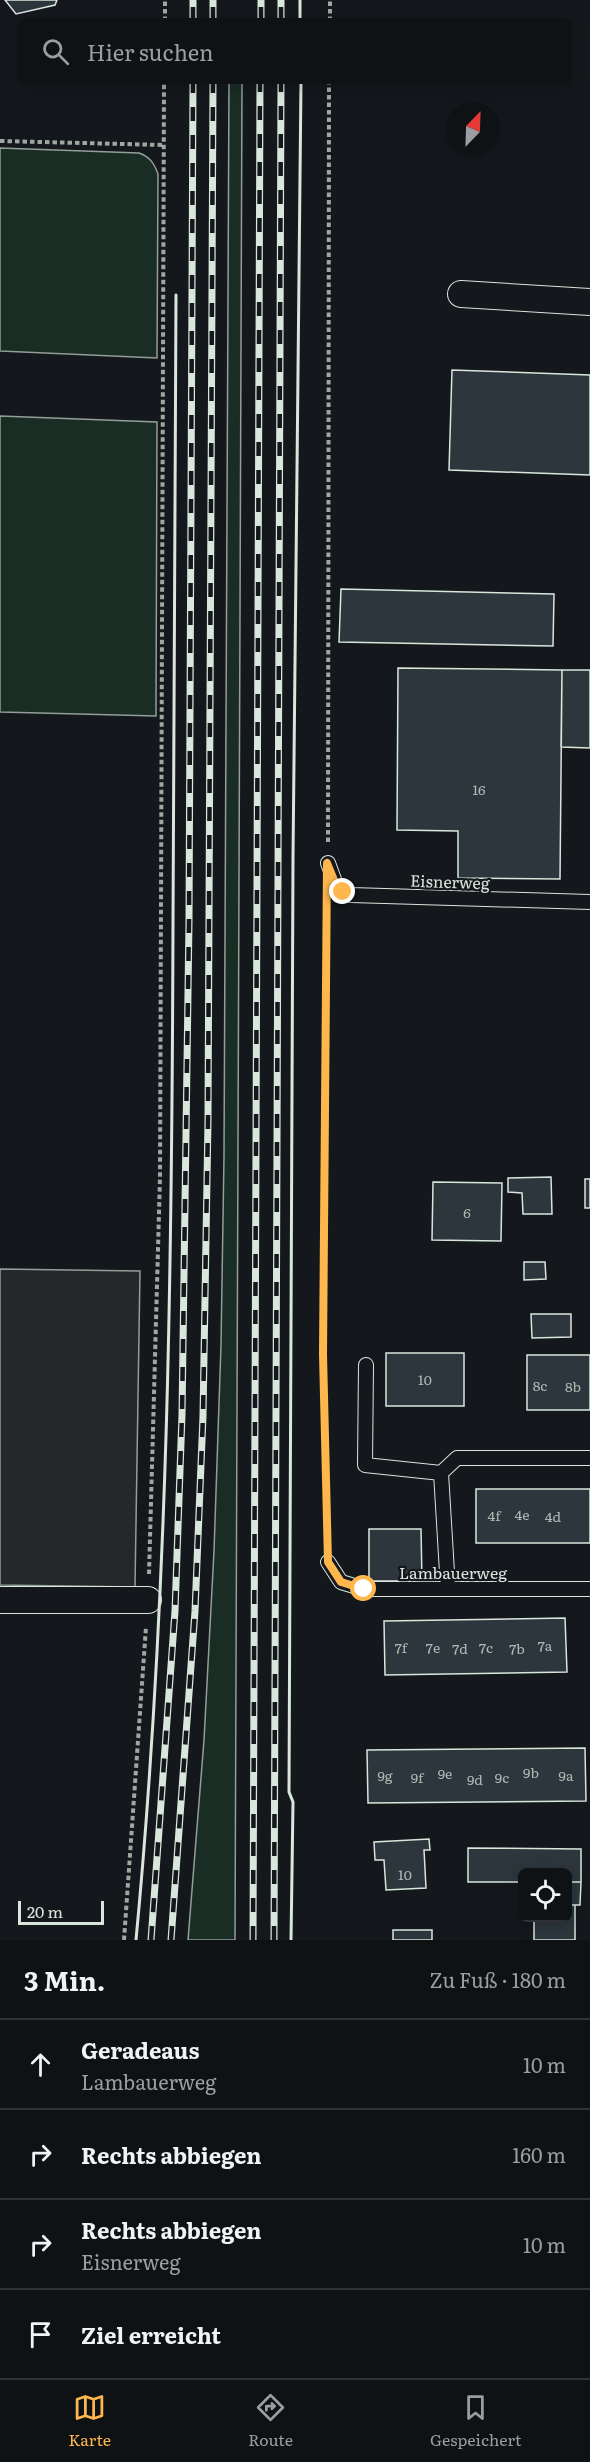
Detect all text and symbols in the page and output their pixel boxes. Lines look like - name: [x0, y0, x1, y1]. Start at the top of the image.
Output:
- search box: [18, 18, 572, 84]
- icon: search: [39, 35, 72, 68]
- text: Hier suchen: [87, 35, 214, 68]
- north arrow: [446, 102, 500, 156]
- house number: 16: [472, 779, 486, 799]
- street label: Eisnerweg: [410, 868, 490, 894]
- route end: [329, 878, 355, 904]
- house number: 6: [463, 1202, 471, 1222]
- house number: 10: [418, 1369, 432, 1389]
- house number: 8c: [533, 1375, 547, 1395]
- house number: 8b: [565, 1376, 581, 1396]
- house number: 4e: [515, 1504, 529, 1524]
- house number: 4f: [487, 1505, 502, 1525]
- house number: 4d: [545, 1506, 562, 1526]
- street label: Lambauerweg: [399, 1560, 507, 1584]
- route start: [350, 1575, 376, 1601]
- house number: 7a: [538, 1635, 553, 1655]
- house number: 7f: [395, 1637, 409, 1657]
- house number: 7e: [426, 1637, 440, 1657]
- house number: 7c: [479, 1637, 493, 1657]
- house number: 7d: [452, 1638, 468, 1658]
- house number: 7b: [509, 1638, 525, 1658]
- house number: 9b: [523, 1762, 539, 1782]
- house number: 9e: [438, 1763, 452, 1783]
- house number: 9g: [377, 1765, 393, 1785]
- house number: 9a: [559, 1765, 574, 1785]
- house number: 9f: [411, 1767, 425, 1787]
- house number: 9c: [495, 1767, 509, 1787]
- house number: 9d: [467, 1769, 483, 1789]
- house number: 10: [398, 1864, 412, 1884]
- map controls: [518, 1868, 572, 1922]
- button: locate: [518, 1868, 572, 1922]
- scale bar: [18, 1898, 104, 1926]
- text: 20 m: [27, 1899, 63, 1923]
- text: 3 Min.: [24, 1960, 105, 1999]
- text: Zu Fuß · 180 m: [429, 1964, 566, 1994]
- text: Geradeaus: [81, 2033, 199, 2066]
- icon: ahead: [24, 2048, 57, 2081]
- text: 10 m: [523, 2049, 566, 2079]
- text: Lambauerweg: [81, 2066, 216, 2096]
- icon: right: [24, 2138, 57, 2171]
- text: Rechts abbiegen: [81, 2138, 261, 2171]
- text: 160 m: [512, 2139, 566, 2169]
- text: Rechts abbiegen: [81, 2213, 261, 2246]
- icon: right: [24, 2228, 57, 2261]
- text: 10 m: [523, 2229, 566, 2259]
- text: Eisnerweg: [81, 2246, 181, 2276]
- icon: arrive: [24, 2318, 57, 2351]
- text: Ziel erreicht: [81, 2318, 221, 2351]
- tab: Karte: [69, 2391, 111, 2451]
- tab: Route: [248, 2391, 293, 2451]
- tab: Gespeichert: [430, 2391, 521, 2451]

